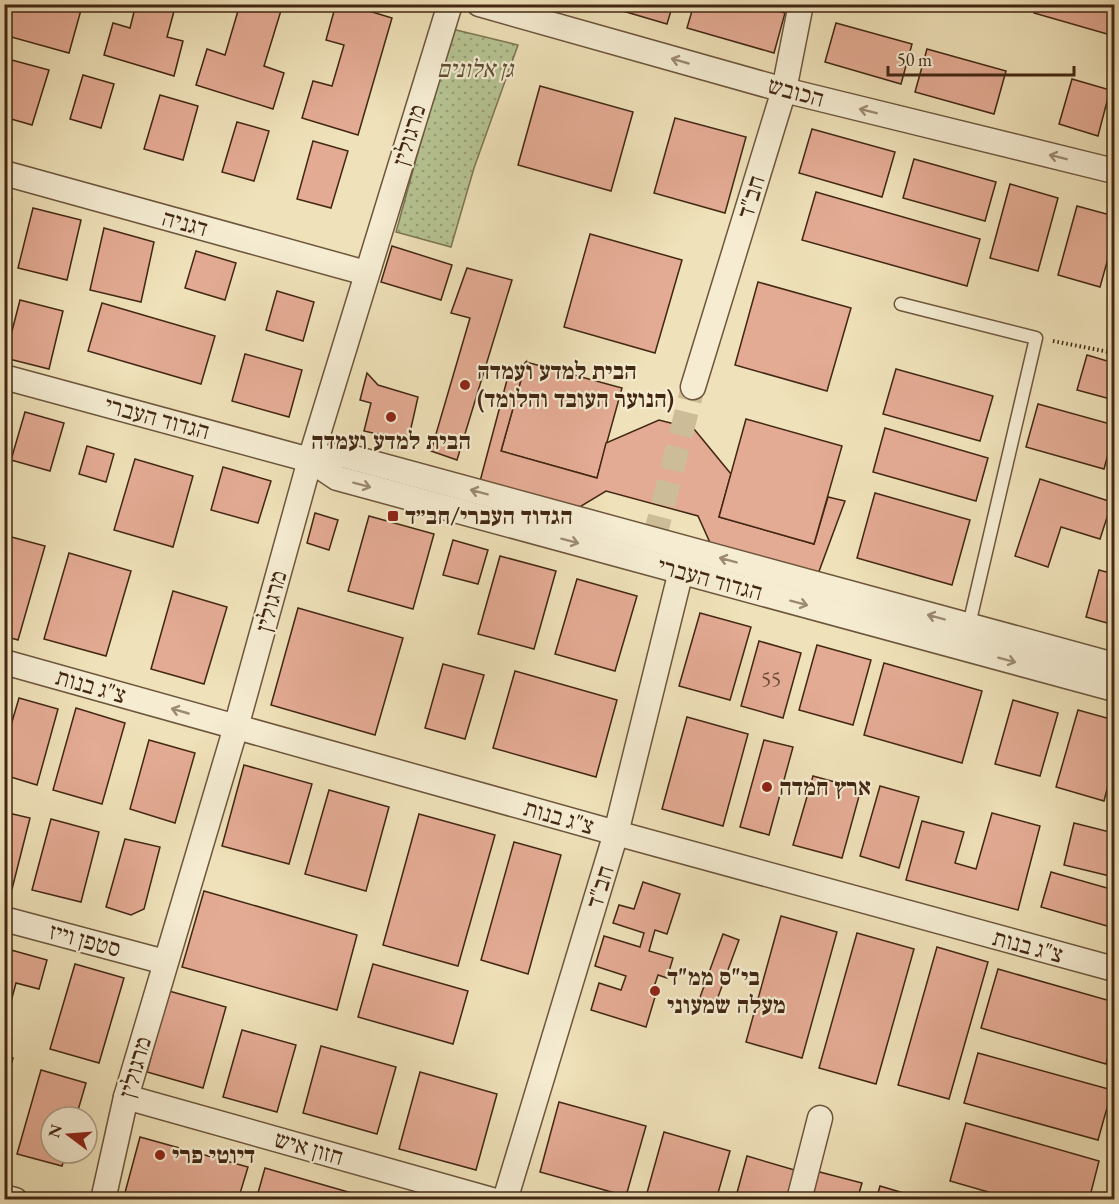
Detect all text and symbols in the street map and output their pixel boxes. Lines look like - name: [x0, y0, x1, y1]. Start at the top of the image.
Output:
- scale bar: [888, 39, 1074, 77]
- text: 50 m: [897, 48, 932, 71]
- park label: גן אלונים: [437, 53, 515, 84]
- one-way arrow: [671, 55, 690, 66]
- street label: הכובש: [765, 69, 828, 114]
- street label: מרגולין: [385, 101, 432, 169]
- one-way arrow: [859, 104, 878, 116]
- one-way arrow: [1048, 151, 1067, 163]
- street label: חב"ד: [729, 172, 772, 222]
- street label: דגניה: [159, 202, 211, 243]
- place label: הבית למדע ועמדה (הנוער העובד והלומד): [477, 355, 674, 414]
- marker: הבית למדע ועמדה (הנוער העובד והלומד): [458, 378, 472, 392]
- street label: הגדוד העברי: [101, 389, 213, 446]
- marker: הבית למדע ועמדה: [384, 410, 398, 424]
- place label: הבית למדע ועמדה: [311, 425, 471, 456]
- one-way arrow: [352, 479, 371, 491]
- one-way arrow: [470, 486, 489, 497]
- place label: הגדוד העברי/חב״ד: [405, 500, 573, 531]
- marker: הגדוד העברי/חב״ד: [386, 509, 400, 523]
- one-way arrow: [560, 536, 579, 547]
- street label: הגדוד העברי: [654, 550, 766, 607]
- one-way arrow: [719, 554, 738, 565]
- street label: מרגולין: [247, 567, 294, 635]
- one-way arrow: [789, 598, 808, 609]
- one-way arrow: [927, 611, 946, 622]
- one-way arrow: [998, 654, 1017, 666]
- street label: צ"ג בנות: [52, 661, 130, 710]
- house number: 55: [761, 665, 781, 692]
- one-way arrow: [171, 705, 190, 716]
- place label: ארץ חמדה: [779, 771, 871, 802]
- marker: ארץ חמדה: [760, 780, 774, 794]
- street label: צ"ג בנות: [520, 792, 598, 841]
- street label: חב"ד: [578, 862, 621, 912]
- street label: סטפן וייז: [46, 915, 124, 964]
- street label: צ"ג בנות: [989, 921, 1067, 970]
- place label: בי"ס ממ"ד מעלה שמעוני: [667, 961, 786, 1020]
- marker: בי"ס ממ"ד מעלה שמעוני: [648, 984, 662, 998]
- street label: מרגולין: [111, 1033, 158, 1101]
- north arrow: [39, 1105, 99, 1165]
- text: N: [43, 1122, 67, 1140]
- street label: חזון איש: [271, 1123, 347, 1172]
- place label: דיוטי פרי: [172, 1139, 255, 1170]
- marker: דיוטי פרי: [153, 1148, 167, 1162]

